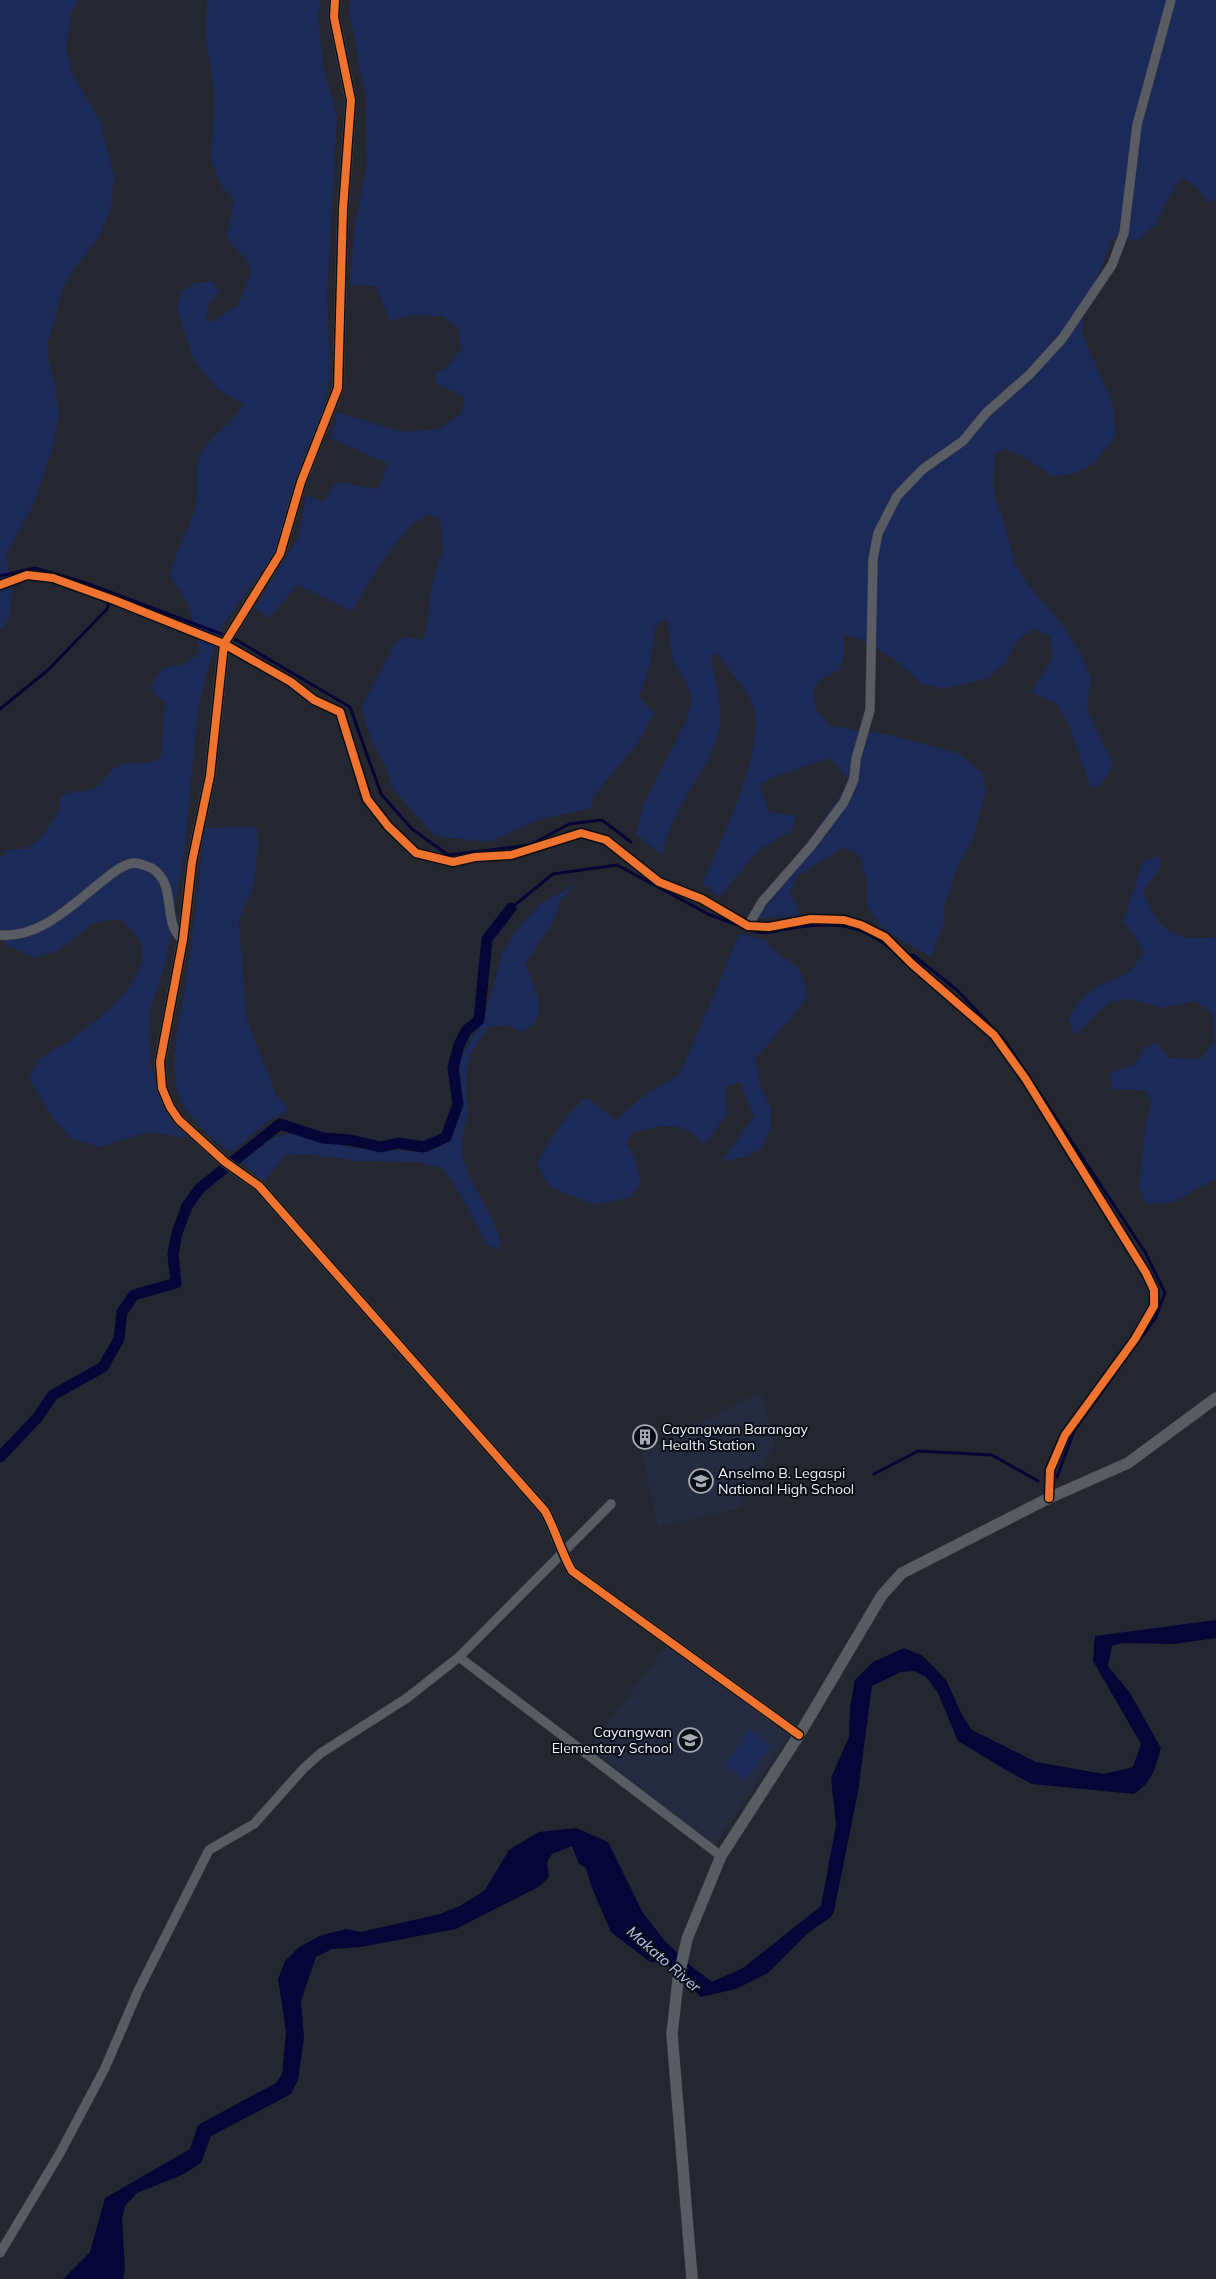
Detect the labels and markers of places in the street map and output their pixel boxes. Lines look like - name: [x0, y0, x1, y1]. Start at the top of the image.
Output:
- place label: Cayangwan Barangay Health Station: [662, 1420, 809, 1454]
- building icon: Cayangwan Barangay Health Station: [632, 1424, 658, 1450]
- place label: Anselmo B. Legaspi National High School: [718, 1464, 854, 1498]
- school or university icon: Anselmo B. Legaspi National High School: [688, 1468, 714, 1494]
- place label: Cayangwan Elementary School: [552, 1723, 672, 1757]
- school or university icon: Cayangwan Elementary School: [677, 1727, 703, 1753]

